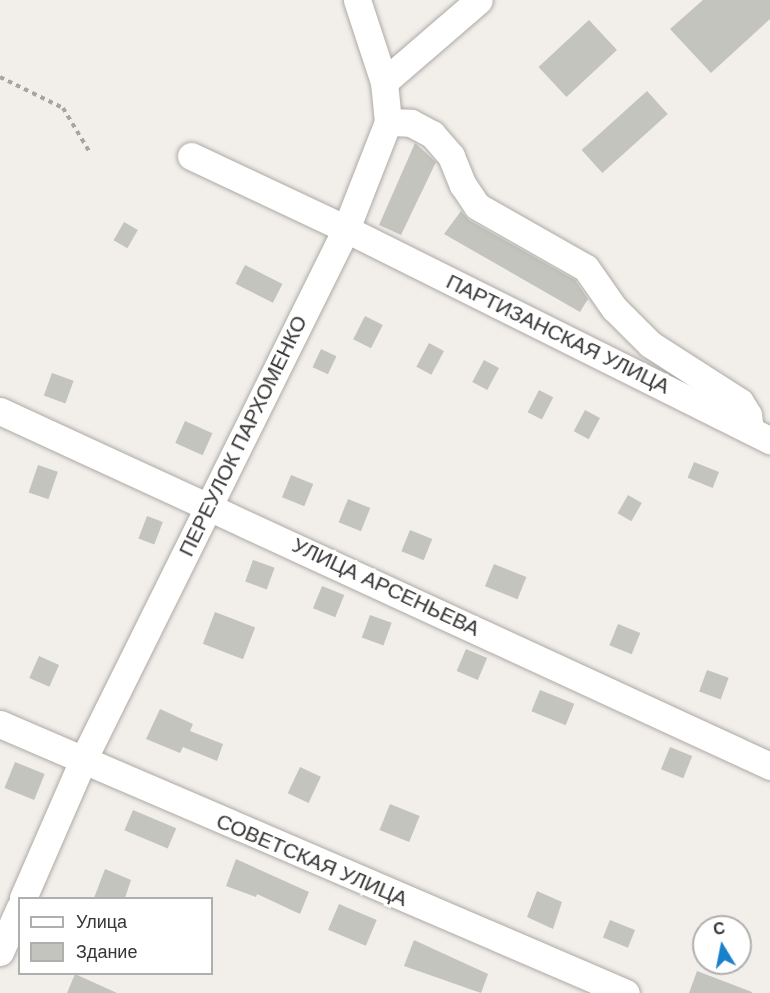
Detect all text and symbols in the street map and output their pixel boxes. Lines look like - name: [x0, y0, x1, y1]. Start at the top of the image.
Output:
- street label: ПАРТИЗАНСКАЯ УЛИЦА: [442, 269, 674, 399]
- street label: ПЕРЕУЛОК ПАРХОМЕНКО: [174, 312, 312, 560]
- street label: УЛИЦА АРСЕНЬЕВА: [288, 532, 484, 642]
- street label: СОВЕТСКАЯ УЛИЦА: [213, 808, 411, 912]
- legend: [18, 897, 213, 975]
- text: Улица: [76, 912, 127, 932]
- north arrow: [692, 915, 752, 975]
- text: С: [712, 919, 726, 938]
- text: Здание: [76, 942, 137, 962]

